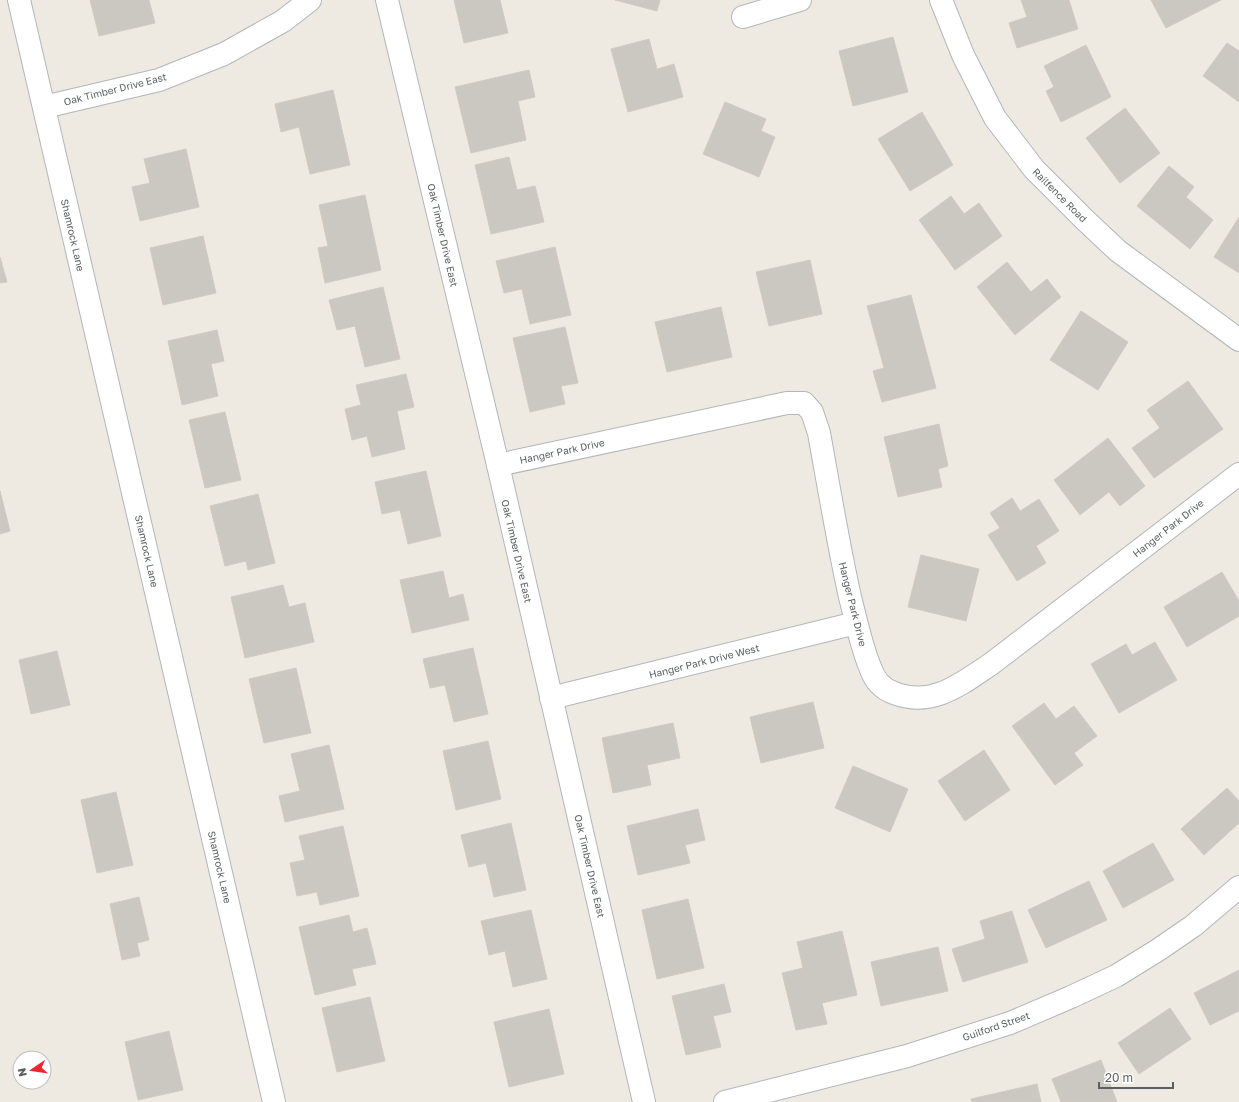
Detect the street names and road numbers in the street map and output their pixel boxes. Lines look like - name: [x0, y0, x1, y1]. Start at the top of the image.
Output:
- street label: Oak Timber Drive East: [62, 70, 168, 108]
- street label: Railfence Road: [1030, 165, 1090, 225]
- street label: Oak Timber Drive East: [425, 182, 461, 288]
- street label: Shamrock Lane: [59, 198, 87, 273]
- street label: Hanger Park Drive: [518, 436, 606, 466]
- street label: Hanger Park Drive: [1130, 496, 1206, 559]
- street label: Oak Timber Drive East: [499, 498, 535, 604]
- street label: Shamrock Lane: [133, 514, 161, 589]
- street label: Hanger Park Drive: [837, 560, 869, 648]
- street label: Hanger Park Drive West: [647, 641, 761, 681]
- street label: Oak Timber Drive East: [572, 813, 608, 919]
- street label: Shamrock Lane: [206, 830, 234, 905]
- street label: Guilford Street: [961, 1009, 1031, 1043]

